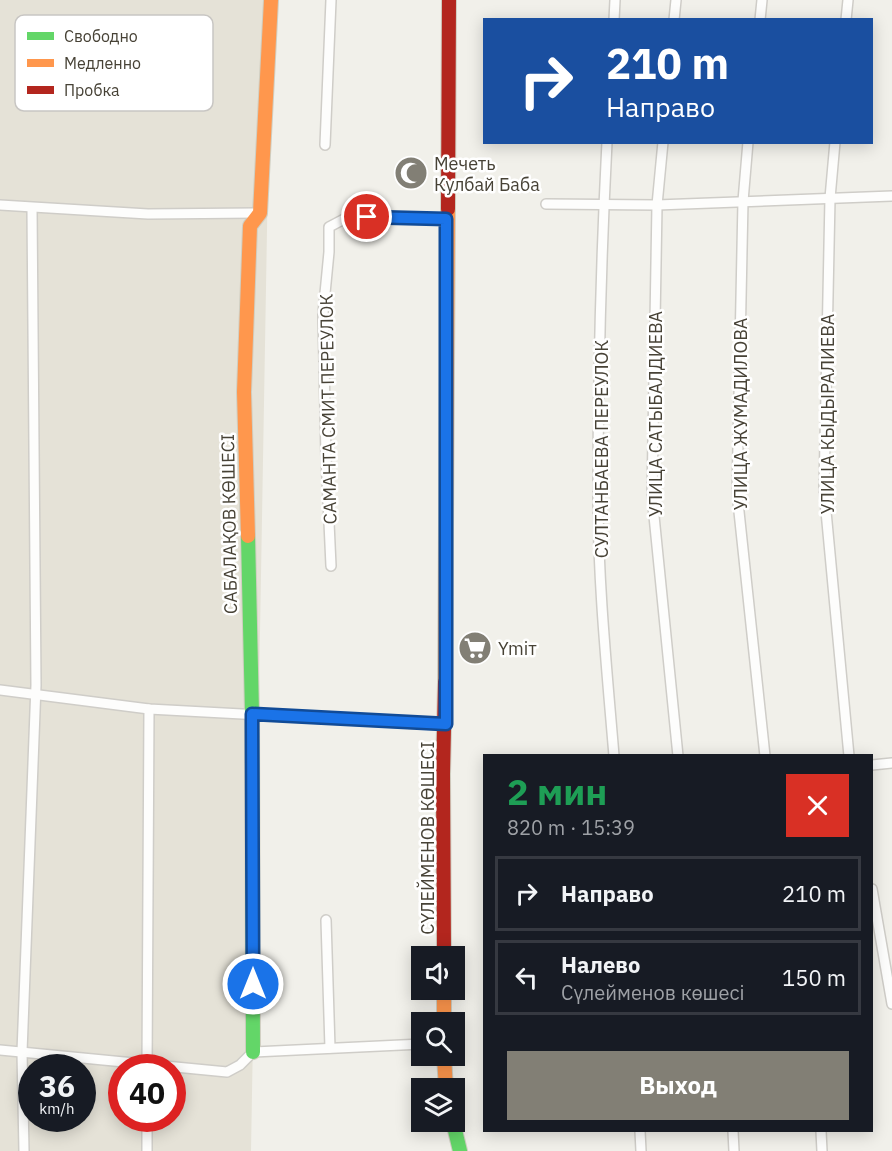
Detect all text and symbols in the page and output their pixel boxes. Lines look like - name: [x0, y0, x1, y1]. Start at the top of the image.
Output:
- legend: [15, 15, 213, 111]
- text: Свободно: [64, 26, 138, 46]
- text: 210 m: [606, 36, 729, 91]
- icon: right: [507, 42, 585, 120]
- text: Медленно: [64, 53, 141, 73]
- text: Пробка: [64, 80, 120, 100]
- text: Направо: [606, 89, 715, 124]
- place label: Мечеть Кулбай Баба: [434, 152, 540, 196]
- mosque icon: Мечеть Кулбай Баба: [393, 155, 429, 191]
- pin: [341, 191, 392, 242]
- icon: arrive: [350, 200, 383, 233]
- street label: САМАНТА СМИТ ПЕРЕУЛОК: [314, 293, 342, 525]
- street label: УЛИЦА САТЫБАЛДИЕВА: [644, 311, 667, 517]
- street label: УЛИЦА КЫДЫРАЛИЕВА: [816, 313, 839, 514]
- street label: УЛИЦА ЖУМАДИЛОВА: [729, 317, 752, 510]
- street label: СУЛТАНБАЕВА ПЕРЕУЛОК: [590, 340, 613, 558]
- street label: САБАЛАҚОВ КӨШЕСІ: [216, 434, 242, 614]
- supermarket icon: Ymiт: [457, 630, 493, 666]
- place label: Ymiт: [498, 637, 537, 660]
- street label: СҮЛЕЙМЕНОВ КӨШЕСІ: [416, 741, 439, 935]
- text: 2 мин: [507, 768, 607, 815]
- button: close: [786, 774, 849, 837]
- text: 820 m · 15:39: [507, 814, 635, 841]
- icon: right: [510, 877, 543, 910]
- text: Направо: [561, 879, 654, 908]
- text: 210 m: [782, 879, 846, 908]
- map controls: [411, 946, 465, 1132]
- button: sound: [411, 946, 465, 1000]
- text: Налево: [561, 950, 640, 979]
- position arrow: [221, 952, 285, 1016]
- icon: left: [510, 961, 543, 994]
- text: 150 m: [782, 963, 846, 992]
- text: Сүлейменов көшесі: [561, 979, 745, 1006]
- button: search: [411, 1012, 465, 1066]
- button: Выход: [507, 1051, 849, 1120]
- speed limit sign: 40: [108, 1054, 186, 1132]
- text: 36: [39, 1066, 75, 1105]
- button: layers: [411, 1078, 465, 1132]
- text: km/h: [39, 1099, 75, 1118]

